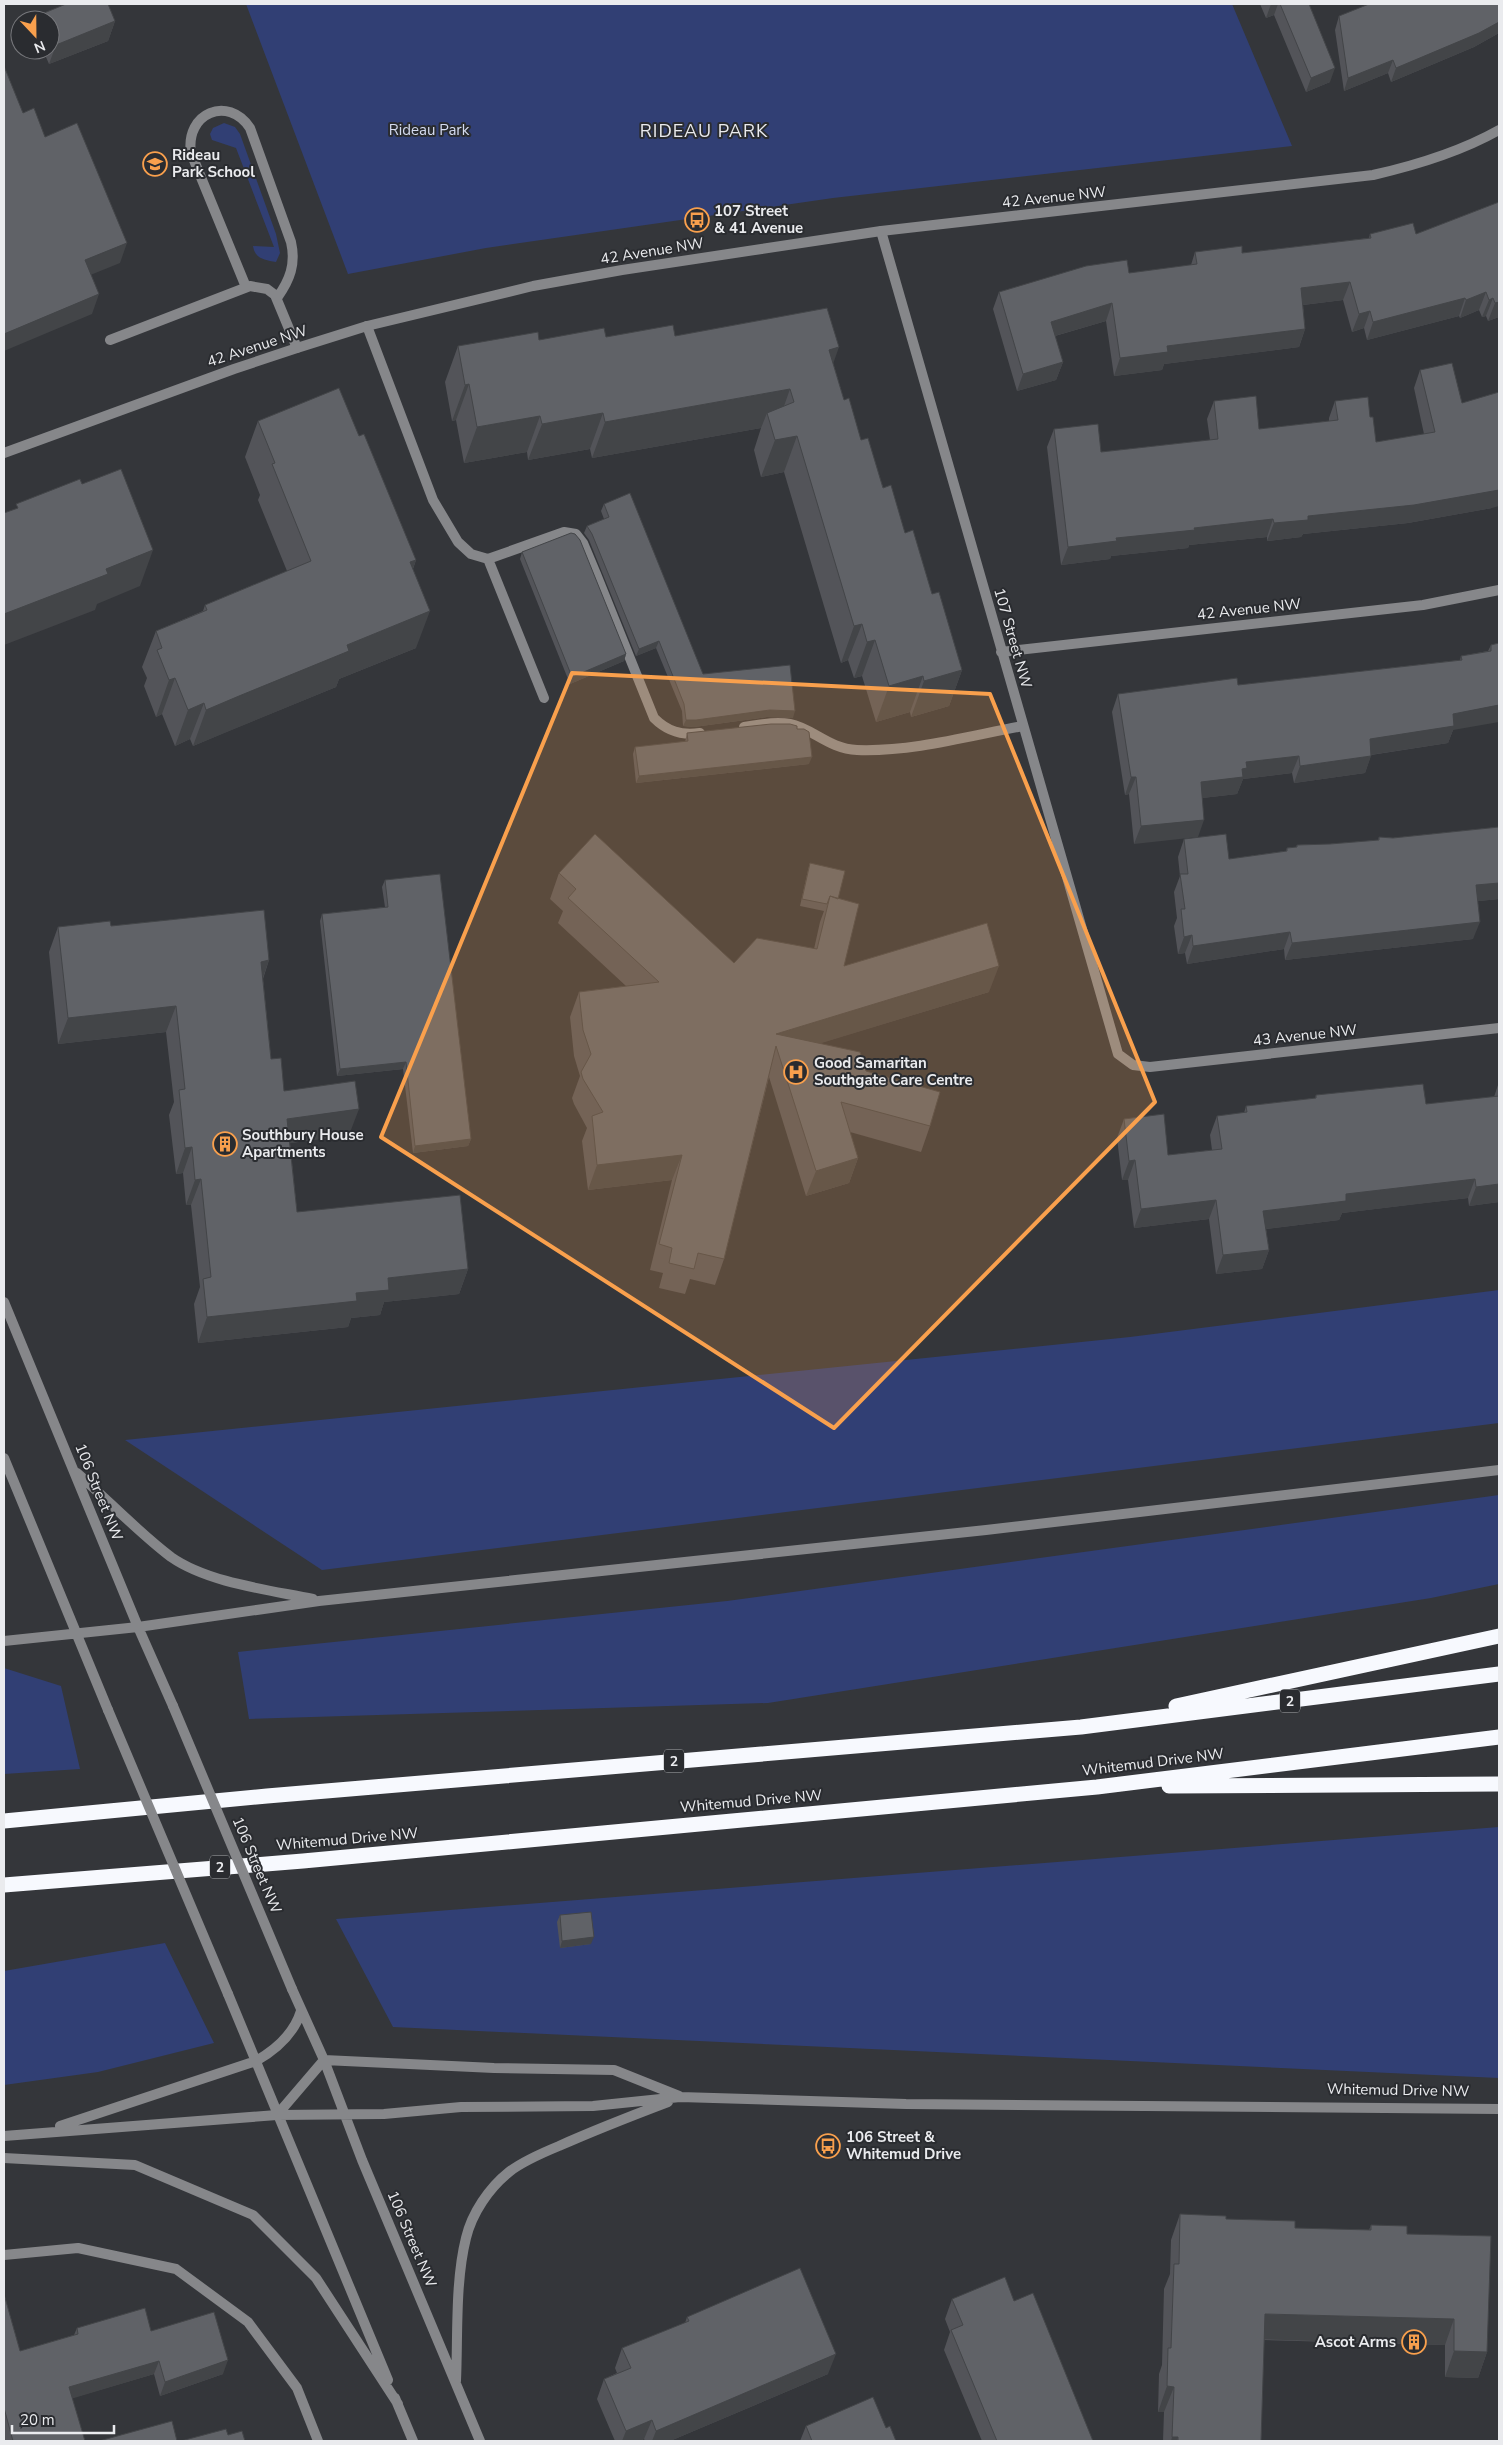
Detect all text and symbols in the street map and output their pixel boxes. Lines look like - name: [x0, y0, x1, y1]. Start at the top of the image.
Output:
- north arrow: [10, 10, 60, 60]
- text: N: [31, 36, 48, 57]
- district label: RIDEAU PARK: [640, 119, 768, 143]
- park label: Rideau Park: [389, 120, 470, 140]
- place label: Rideau Park School: [172, 145, 255, 182]
- school or university icon: Rideau Park School: [142, 151, 168, 177]
- street label: 42 Avenue NW: [1001, 182, 1107, 212]
- place label: 107 Street & 41 Avenue: [714, 201, 803, 238]
- bus stop icon: 107 Street & 41 Avenue: [684, 207, 710, 233]
- street label: 42 Avenue NW: [599, 233, 706, 269]
- street label: 42 Avenue NW: [204, 320, 310, 372]
- street label: 107 Street NW: [989, 586, 1037, 691]
- street label: 42 Avenue NW: [1196, 594, 1302, 624]
- street label: 43 Avenue NW: [1252, 1020, 1358, 1050]
- place label: Good Samaritan Southgate Care Centre: [814, 1053, 973, 1090]
- hospital icon: Good Samaritan Southgate Care Centre: [783, 1059, 809, 1085]
- place label: Southbury House Apartments: [242, 1125, 364, 1162]
- building icon: Southbury House Apartments: [212, 1131, 238, 1157]
- street label: 106 Street NW: [70, 1440, 128, 1544]
- road number: 2: [1280, 1690, 1300, 1712]
- street label: Whitemud Drive NW: [1081, 1743, 1225, 1781]
- road number: 2: [664, 1750, 684, 1772]
- street label: Whitemud Drive NW: [679, 1785, 823, 1817]
- street label: 106 Street NW: [228, 1814, 287, 1917]
- street label: Whitemud Drive NW: [275, 1823, 419, 1855]
- road number: 2: [210, 1855, 230, 1878]
- street label: Whitemud Drive NW: [1327, 2079, 1470, 2101]
- place label: 106 Street & Whitemud Drive: [846, 2127, 961, 2164]
- bus stop icon: 106 Street & Whitemud Drive: [815, 2133, 841, 2159]
- street label: 106 Street NW: [383, 2188, 442, 2291]
- building icon: Ascot Arms: [1401, 2329, 1427, 2355]
- place label: Ascot Arms: [1315, 2332, 1396, 2352]
- scale bar: [12, 2402, 115, 2434]
- text: 20 m: [20, 2410, 55, 2430]

